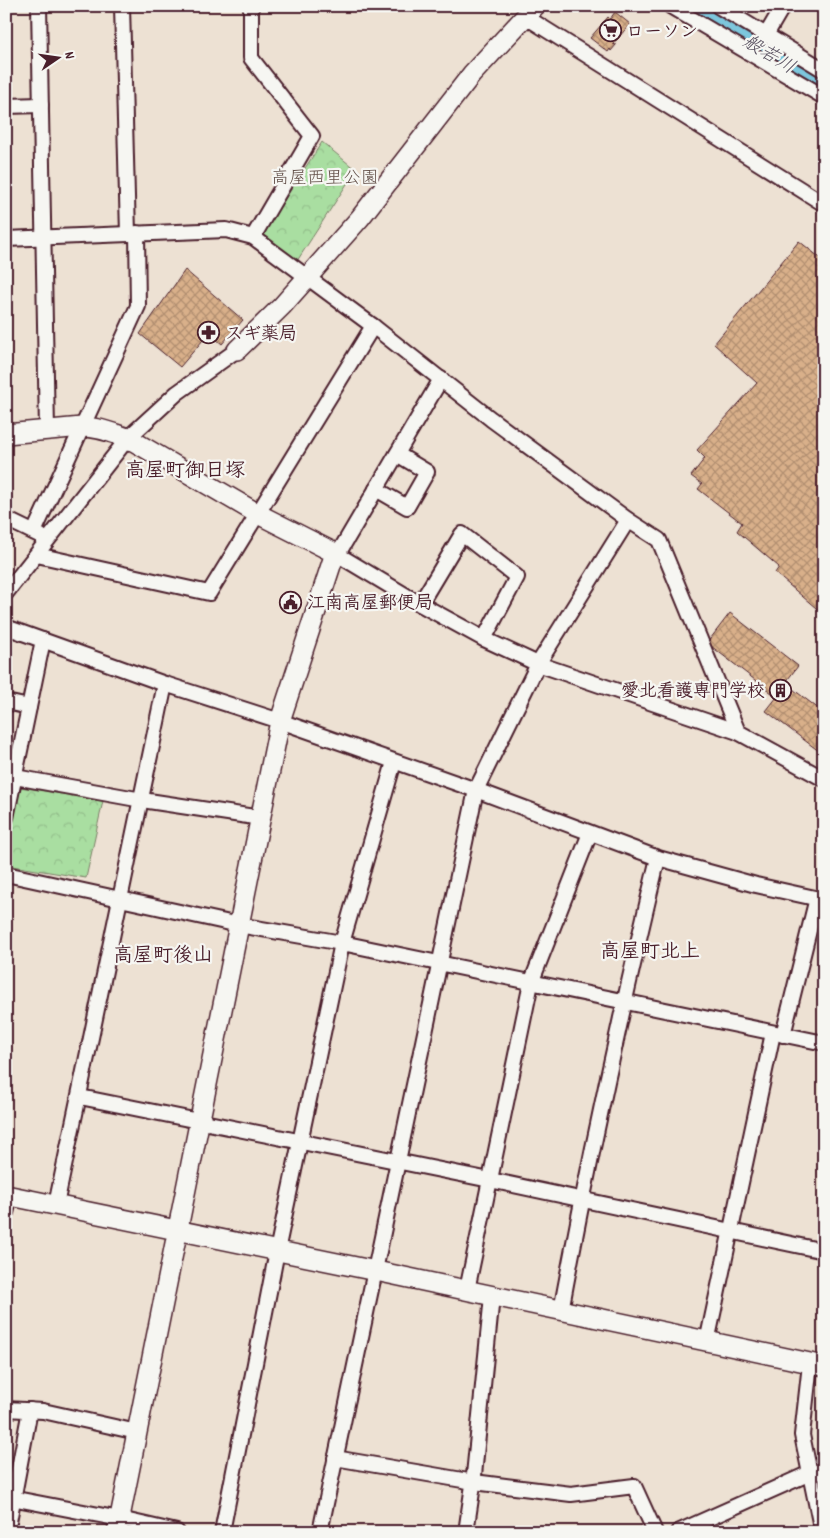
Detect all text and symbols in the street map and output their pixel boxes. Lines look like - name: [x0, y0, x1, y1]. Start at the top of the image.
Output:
- supermarket icon: ローソン: [598, 19, 622, 43]
- place label: ローソン: [626, 21, 698, 46]
- water label: 般若川: [737, 30, 800, 82]
- north arrow: [32, 32, 82, 82]
- text: N: [58, 50, 79, 61]
- park label: 高屋西里公園: [271, 167, 379, 192]
- pharmacy icon: スギ薬局: [197, 321, 221, 345]
- place label: スギ薬局: [225, 323, 297, 348]
- district label: 高屋町御日塚: [125, 458, 245, 486]
- public building icon: 江南高屋郵便局: [279, 590, 303, 614]
- place label: 江南高屋郵便局: [307, 592, 433, 617]
- building icon: 愛北看護専門学校: [769, 678, 793, 702]
- place label: 愛北看護専門学校: [621, 680, 765, 705]
- district label: 高屋町北上: [600, 939, 700, 967]
- district label: 高屋町後山: [113, 943, 213, 971]

